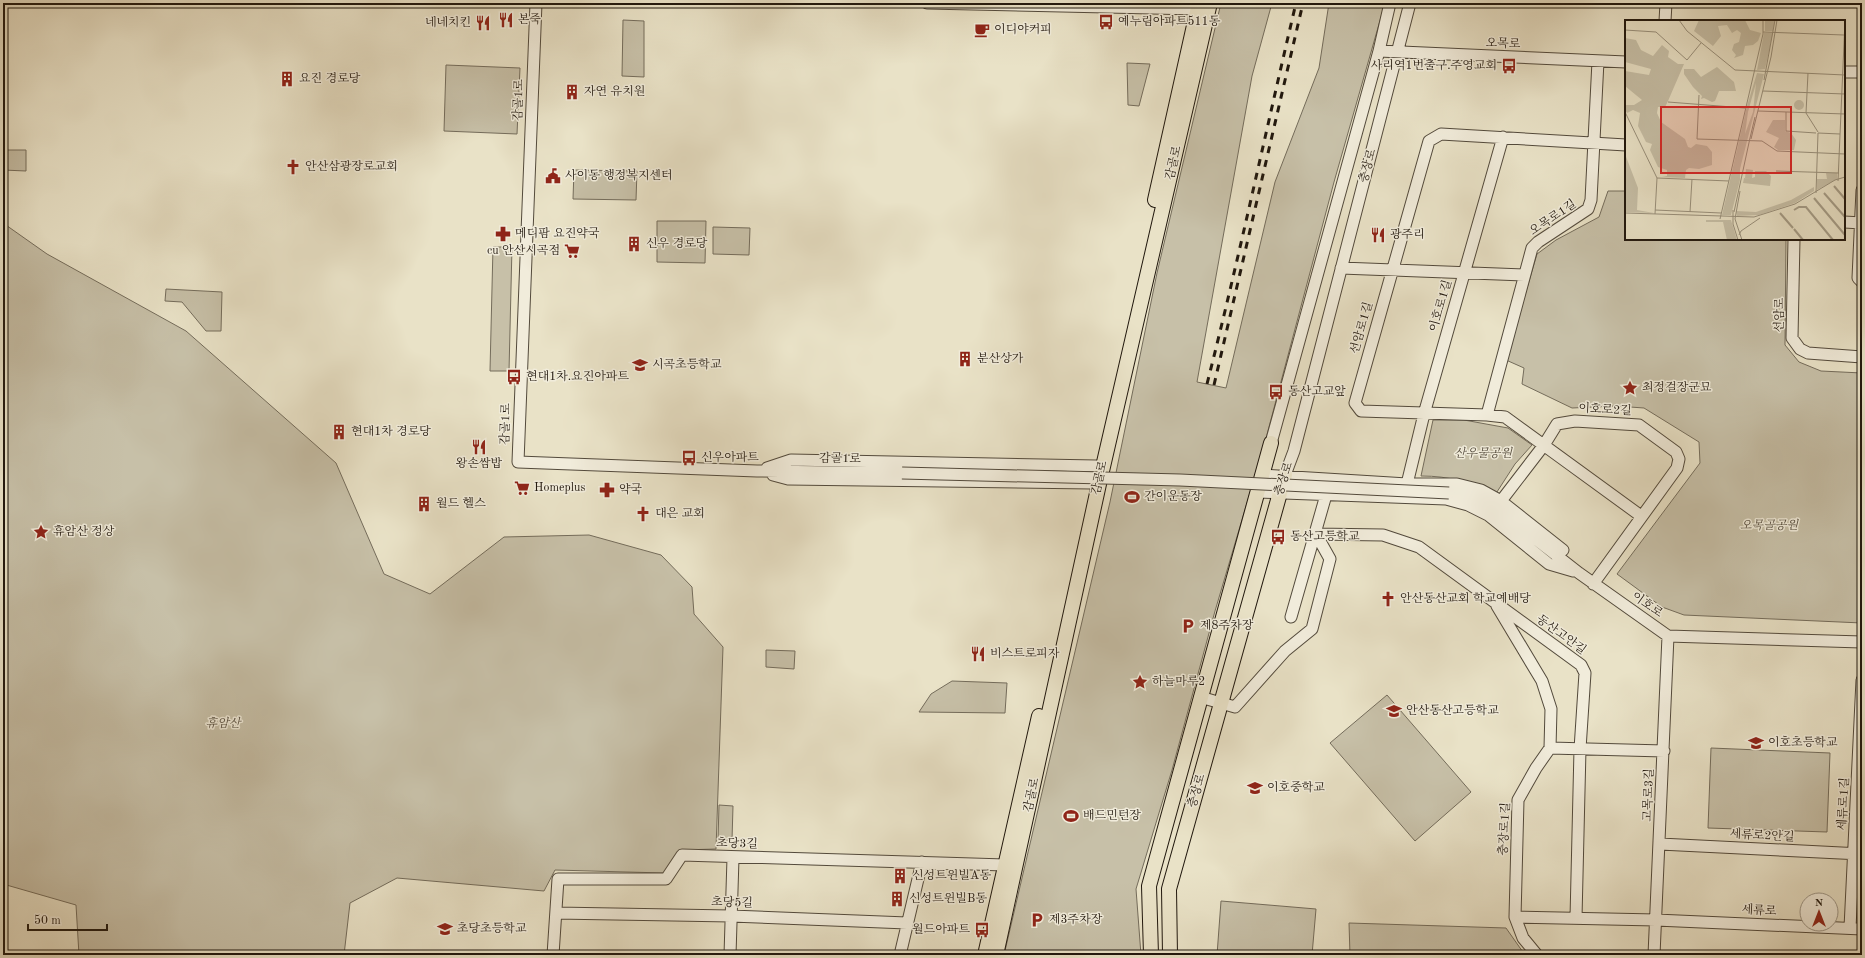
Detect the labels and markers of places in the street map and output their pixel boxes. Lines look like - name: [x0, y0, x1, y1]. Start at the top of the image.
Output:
- restaurant icon: 본죽: [497, 11, 515, 29]
- place label: 본죽: [518, 13, 542, 26]
- bus stop icon: 예누림아파트511동: [1097, 13, 1115, 31]
- restaurant icon: 네네치킨: [474, 14, 492, 32]
- place label: 예누림아파트511동: [1118, 15, 1220, 28]
- place label: 네네치킨: [425, 16, 471, 29]
- cafe icon: 이디야커피: [973, 21, 991, 39]
- place label: 이디야커피: [994, 23, 1052, 36]
- bus stop icon: 사리역1번출구.주영교회: [1500, 57, 1518, 75]
- place label: 사리역1번출구.주영교회: [1371, 58, 1497, 72]
- building icon: 요진 경로당: [278, 70, 296, 88]
- place label: 요진 경로당: [299, 72, 361, 85]
- building icon: 자연 유치원: [563, 83, 581, 101]
- place label: 자연 유치원: [584, 85, 645, 98]
- church icon: 안산삼광장로교회: [284, 158, 302, 176]
- place label: 안산삼광장로교회: [305, 160, 398, 173]
- public building icon: 사이동 행정복지센터: [544, 167, 562, 185]
- place label: 사이동 행정복지센터: [565, 168, 673, 182]
- pharmacy icon: 메디팜 요진약국: [494, 225, 512, 243]
- restaurant icon: 광주리: [1369, 226, 1387, 244]
- place label: 메디팜 요진약국: [515, 227, 600, 240]
- place label: 광주리: [1390, 228, 1425, 241]
- building icon: 신우 경로당: [625, 235, 643, 253]
- place label: 신우 경로당: [646, 237, 708, 250]
- supermarket icon: cu 안산시곡점: [563, 242, 581, 260]
- place label: cu 안산시곡점: [487, 244, 560, 257]
- building icon: 분산상가: [956, 350, 974, 368]
- place label: 분산상가: [977, 352, 1024, 365]
- school or university icon: 시곡초등학교: [631, 356, 649, 374]
- place label: 시곡초등학교: [652, 358, 722, 371]
- bus stop icon: 현대1차.요진아파트: [505, 368, 523, 386]
- place label: 현대1차.요진아파트: [526, 370, 629, 383]
- place icon: 최정걸장군묘: [1621, 379, 1639, 397]
- place label: 최정걸장군묘: [1642, 381, 1712, 394]
- bus stop icon: 동산고교앞: [1267, 383, 1285, 401]
- place label: 동산고교앞: [1288, 385, 1346, 398]
- building icon: 현대1차 경로당: [330, 423, 348, 441]
- place label: 현대1차 경로당: [351, 425, 431, 438]
- restaurant icon: 왕손쌈밥: [470, 438, 488, 456]
- bus stop icon: 신우아파트: [680, 449, 698, 467]
- place label: 신우아파트: [701, 451, 759, 464]
- place label: 왕손쌈밥: [456, 457, 503, 470]
- supermarket icon: Homeplus: [513, 479, 531, 497]
- pharmacy icon: 약국: [598, 481, 616, 499]
- place label: Homeplus: [534, 482, 586, 494]
- place label: 약국: [619, 483, 643, 496]
- sports icon: 간이운동장: [1123, 488, 1141, 506]
- place label: 간이운동장: [1144, 490, 1202, 503]
- building icon: 월드 헬스: [415, 495, 433, 513]
- place label: 월드 헬스: [436, 497, 486, 510]
- church icon: 대은 교회: [634, 505, 652, 523]
- place label: 대은 교회: [655, 507, 705, 520]
- place icon: 휴암산 정상: [32, 523, 50, 541]
- place label: 휴암산 정상: [53, 524, 115, 538]
- bus stop icon: 동산고등학교: [1269, 528, 1287, 546]
- place label: 동산고등학교: [1290, 530, 1360, 543]
- church icon: 안산동산교회 학교예배당: [1379, 590, 1397, 608]
- place label: 안산동산교회 학교예배당: [1400, 592, 1531, 605]
- parking icon: 제8주차장: [1179, 617, 1197, 635]
- place label: 제8주차장: [1200, 619, 1254, 632]
- restaurant icon: 비스트로피자: [969, 645, 987, 663]
- place label: 비스트로피자: [990, 646, 1060, 660]
- place icon: 하늘마루2: [1131, 673, 1149, 691]
- place label: 하늘마루2: [1152, 675, 1205, 688]
- school or university icon: 안산동산고등학교: [1385, 702, 1403, 720]
- place label: 안산동산고등학교: [1406, 704, 1499, 717]
- school or university icon: 이호초등학교: [1747, 734, 1765, 752]
- place label: 이호초등학교: [1768, 735, 1838, 749]
- school or university icon: 이호중학교: [1246, 779, 1264, 797]
- place label: 이호중학교: [1267, 780, 1325, 794]
- sports icon: 배드민턴장: [1062, 807, 1080, 825]
- place label: 배드민턴장: [1083, 809, 1141, 822]
- building icon: 신성트윈빌A동: [891, 867, 909, 885]
- place label: 신성트윈빌A동: [912, 868, 991, 882]
- building icon: 신성트윈빌B동: [888, 890, 906, 908]
- place label: 신성트윈빌B동: [909, 891, 987, 905]
- parking icon: 제3주차장: [1028, 911, 1046, 929]
- place label: 제3주차장: [1049, 913, 1103, 926]
- school or university icon: 초당초등학교: [436, 920, 454, 938]
- bus stop icon: 월드아파트: [973, 921, 991, 939]
- place label: 초당초등학교: [457, 922, 527, 935]
- place label: 월드아파트: [912, 923, 970, 936]

